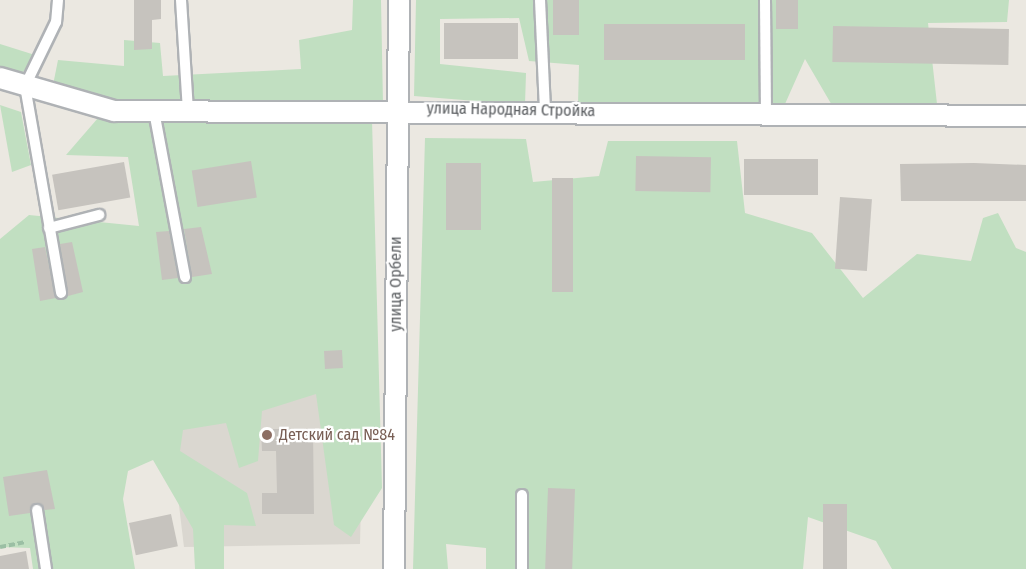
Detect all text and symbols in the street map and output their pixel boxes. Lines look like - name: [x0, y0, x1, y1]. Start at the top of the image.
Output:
- street label: улица Народная Стройка: [426, 99, 596, 121]
- street label: улица Орбели: [386, 236, 406, 332]
- place label: Детский сад №84: [279, 425, 395, 445]
- marker: Детский сад №84: [260, 428, 274, 442]

